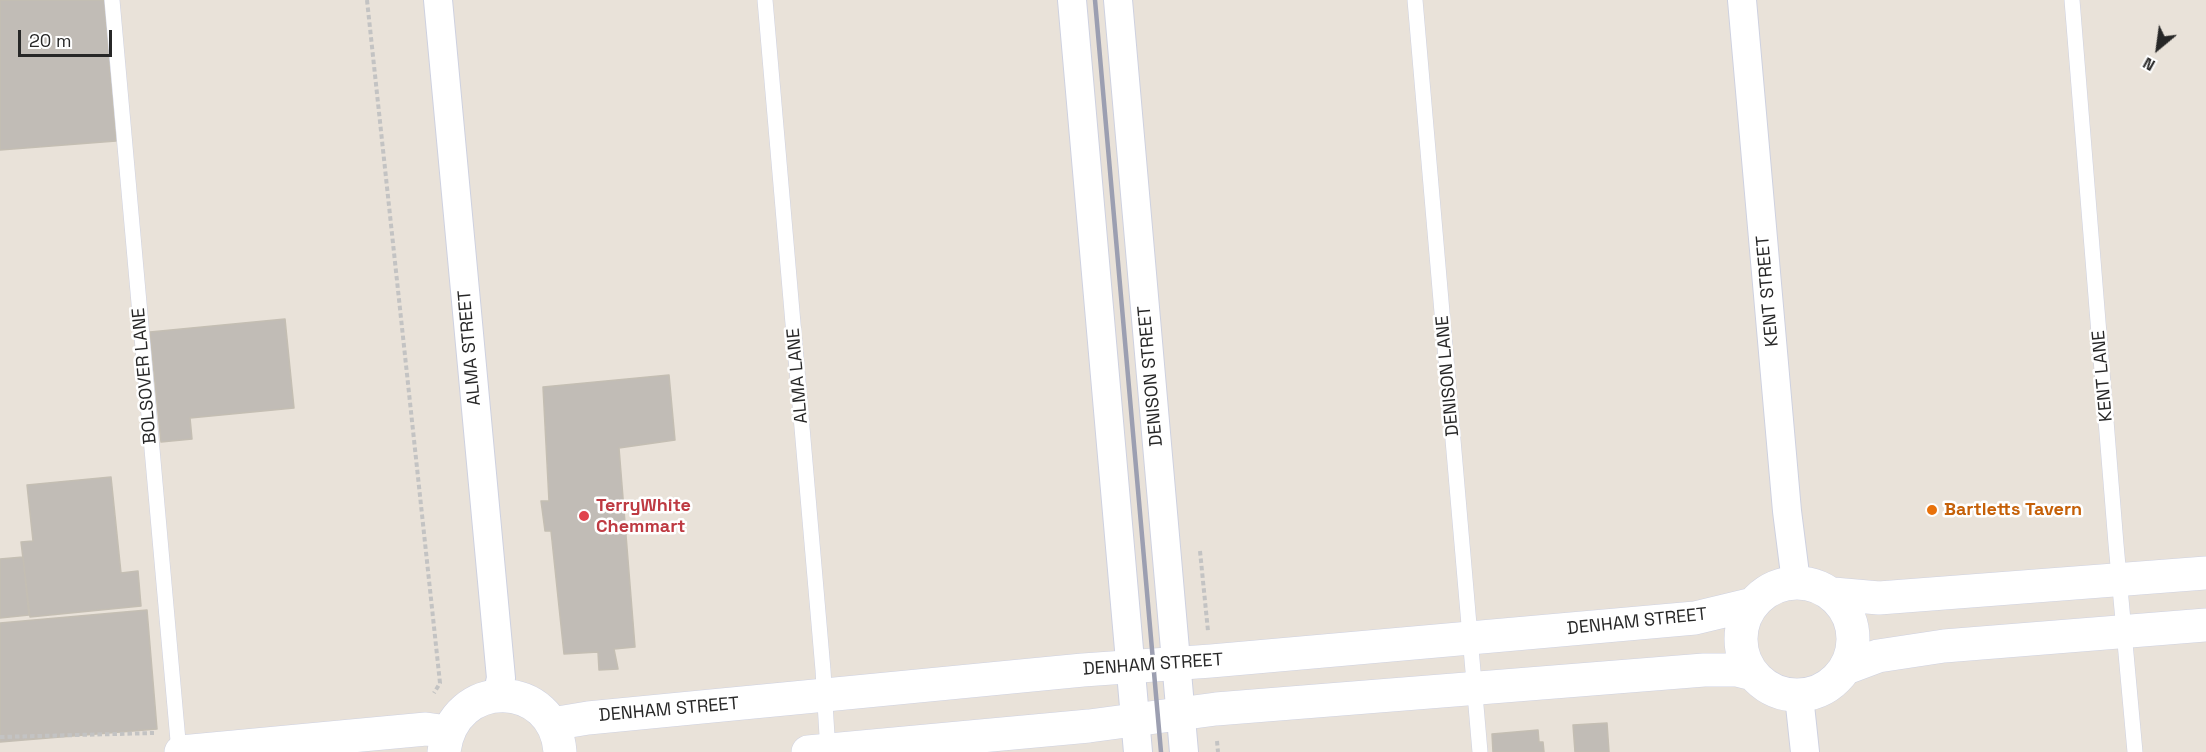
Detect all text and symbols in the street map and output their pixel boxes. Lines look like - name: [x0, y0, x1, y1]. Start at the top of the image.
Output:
- scale bar: [21, 18, 116, 56]
- north arrow: [2128, 18, 2188, 78]
- text: 20 m: [29, 29, 72, 52]
- text: N: [2139, 52, 2159, 76]
- street label: KENT STREET: [1752, 234, 1784, 348]
- street label: ALMA STREET: [454, 289, 486, 407]
- street label: DENISON STREET: [1134, 305, 1168, 447]
- street label: BOLSOVER LANE: [128, 307, 162, 445]
- street label: DENISON LANE: [1432, 315, 1464, 437]
- street label: ALMA LANE: [783, 327, 813, 425]
- street label: KENT LANE: [2088, 329, 2118, 423]
- place label: TerryWhite Chemmart: [596, 495, 691, 538]
- place label: Bartletts Tavern: [1944, 499, 2082, 521]
- marker: Bartletts Tavern: [1925, 503, 1939, 517]
- marker: TerryWhite Chemmart: [577, 509, 591, 523]
- street label: DENHAM STREET: [1566, 604, 1708, 640]
- street label: DENHAM STREET: [1082, 649, 1224, 681]
- street label: DENHAM STREET: [598, 693, 740, 727]

